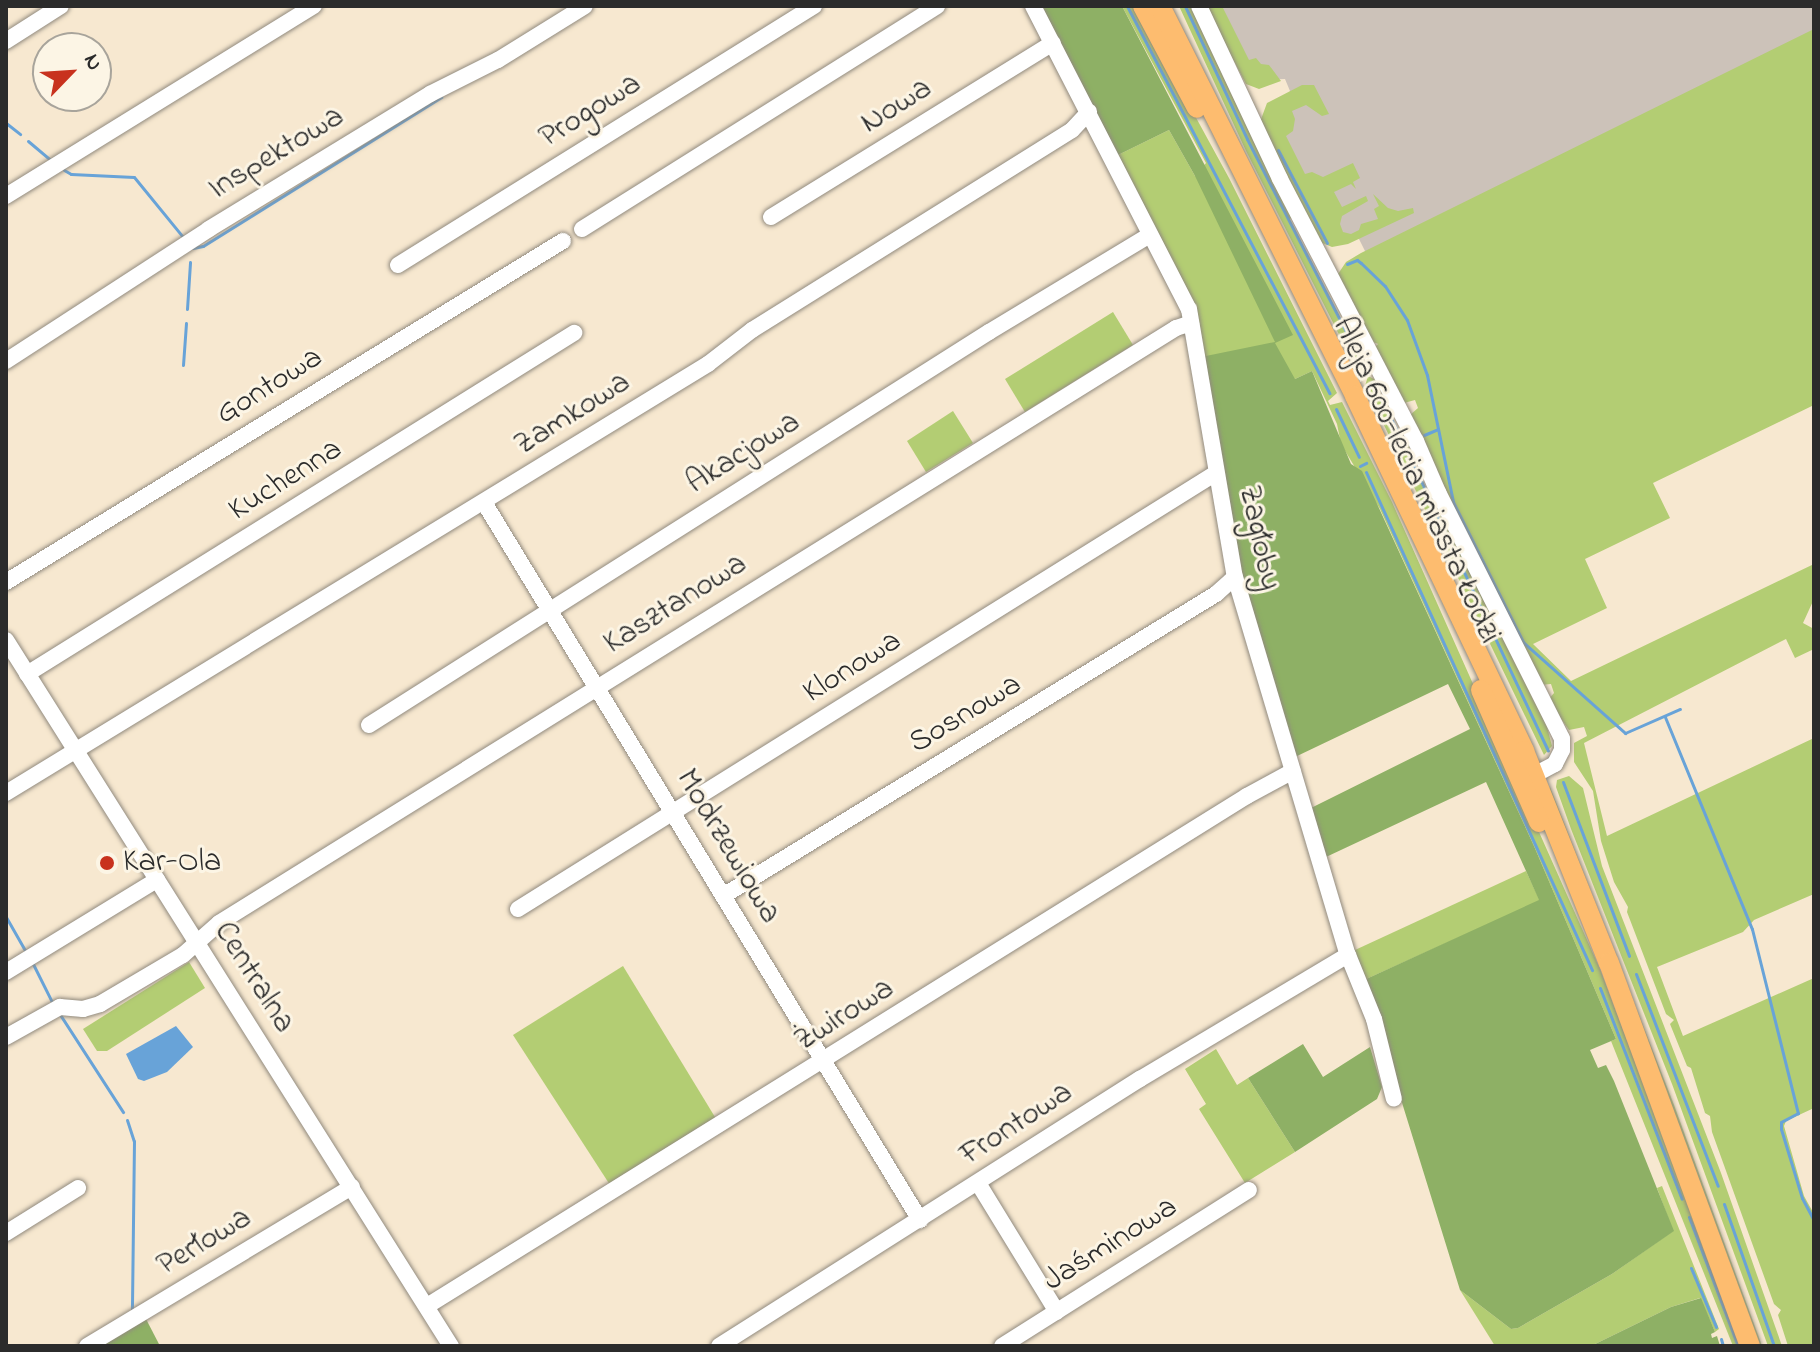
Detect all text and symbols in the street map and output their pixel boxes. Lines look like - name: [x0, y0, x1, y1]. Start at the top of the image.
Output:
- north arrow: [32, 32, 112, 112]
- text: N: [74, 49, 110, 76]
- street label: Progowa: [533, 66, 649, 158]
- street label: Nowa: [854, 70, 940, 144]
- street label: Inspektowa: [202, 99, 352, 209]
- street label: Aleja 600-lecia miasta Łodzi: [1322, 312, 1508, 650]
- street label: Gontowa: [210, 339, 330, 435]
- street label: Zamkowa: [508, 364, 638, 466]
- street label: Akacjowa: [680, 404, 808, 504]
- street label: Kuchenna: [222, 431, 350, 531]
- street label: Zagłoby: [1228, 482, 1288, 594]
- street label: Kasztanowa: [597, 546, 755, 664]
- street label: Klonowa: [797, 623, 909, 713]
- street label: Sosnowa: [903, 667, 1029, 763]
- street label: Modrzewiowa: [666, 763, 788, 931]
- place label: Kar-Ola: [123, 844, 221, 882]
- marker: Kar-Ola: [98, 854, 116, 872]
- street label: Centralna: [204, 915, 302, 1041]
- street label: Żwirowa: [788, 971, 902, 1061]
- street label: Frontowa: [954, 1075, 1080, 1175]
- street label: Jaśminowa: [1037, 1189, 1185, 1301]
- street label: Perłowa: [151, 1200, 259, 1286]

